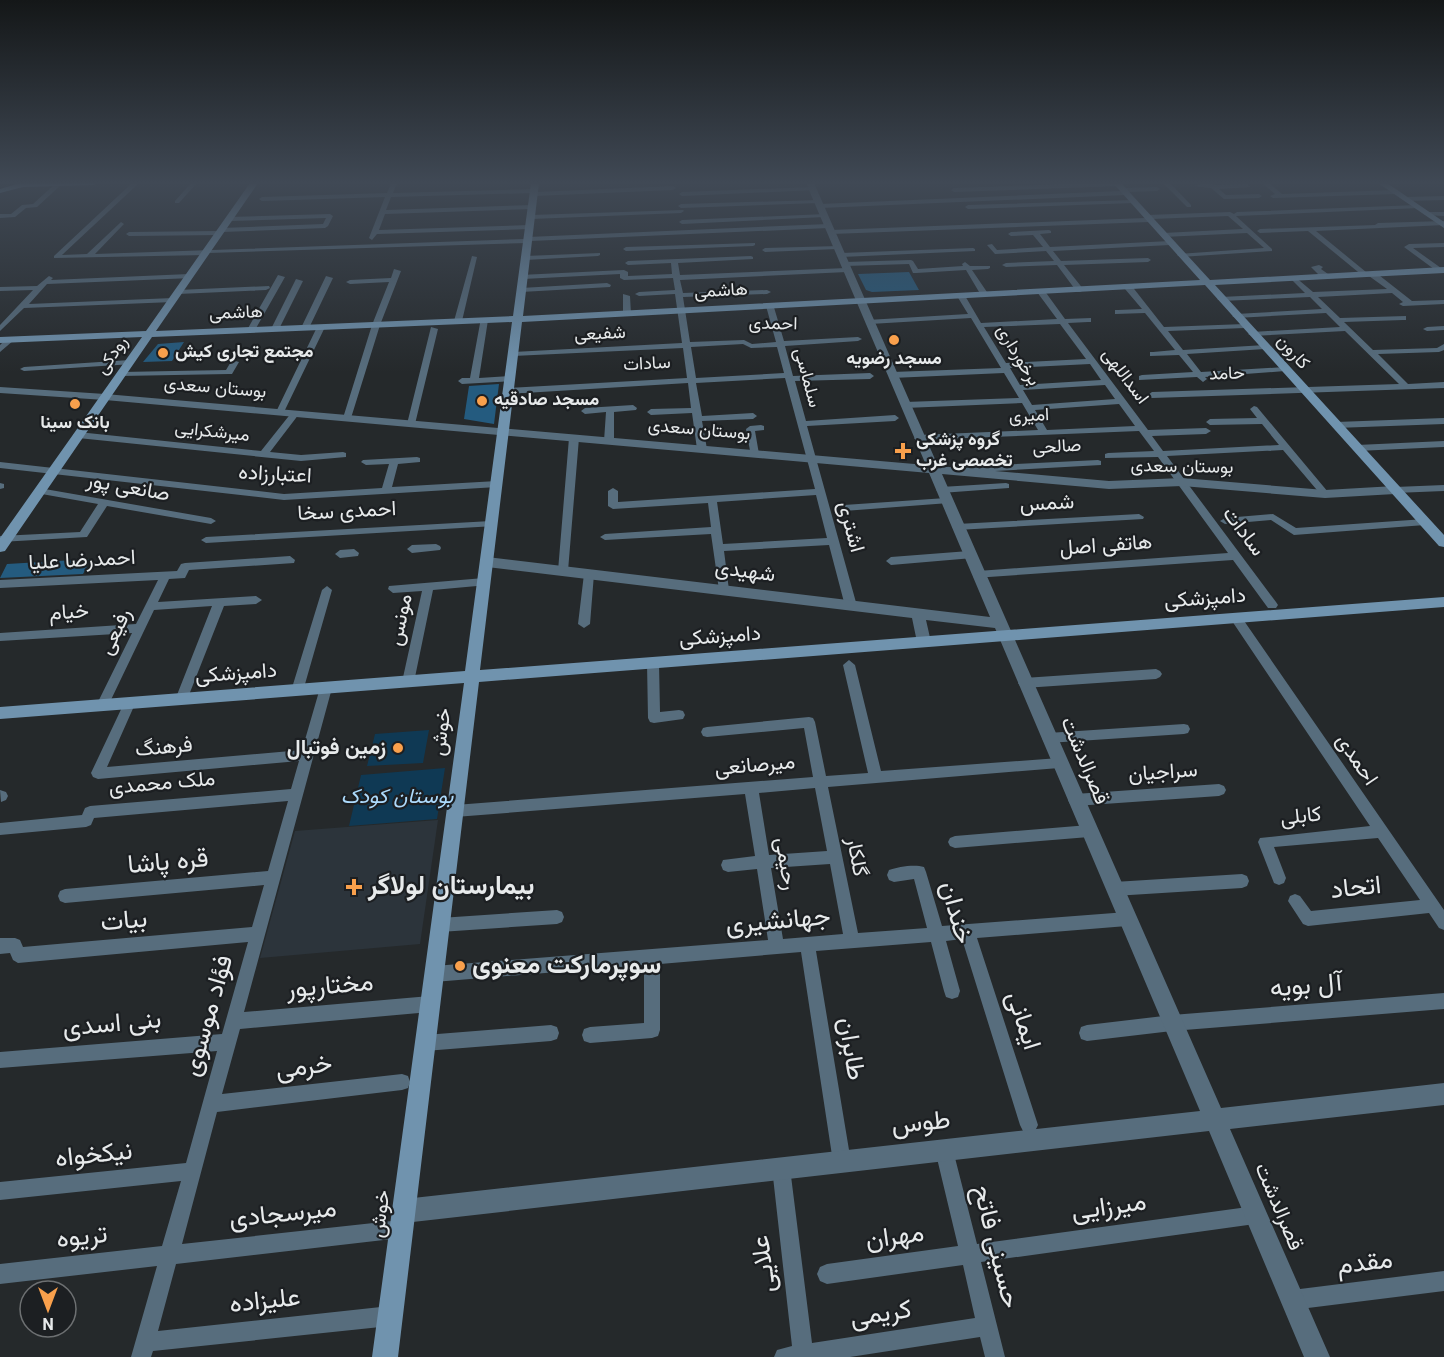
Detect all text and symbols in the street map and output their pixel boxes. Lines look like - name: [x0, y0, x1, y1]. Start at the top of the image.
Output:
- street label: هاشمی: [693, 277, 749, 307]
- street label: هاشمی: [209, 299, 263, 329]
- street label: احمدی: [748, 311, 798, 339]
- street label: شفیعی: [573, 320, 627, 350]
- street label: برخورداری: [988, 320, 1046, 392]
- street label: کارون: [1269, 329, 1315, 377]
- street label: رودکی: [89, 331, 137, 381]
- marker: مسجد رضویه: [887, 333, 901, 347]
- place label: مجتمع تجاری کیش: [175, 339, 314, 367]
- street label: اسداللهی: [1093, 343, 1155, 411]
- street label: سلماسی: [785, 345, 827, 411]
- marker: مجتمع تجاری کیش: [156, 346, 170, 360]
- place label: مسجد رضویه: [846, 346, 942, 374]
- street label: سادات: [623, 350, 671, 380]
- street label: حامد: [1209, 360, 1245, 390]
- street label: بوستان سعدی: [163, 371, 267, 407]
- place label: مسجد صادقیه: [494, 387, 599, 415]
- marker: مسجد صادقیه: [475, 394, 489, 408]
- marker: بانک سینا: [68, 397, 82, 411]
- street label: امیری: [1008, 402, 1050, 432]
- place label: بانک سینا: [40, 410, 110, 438]
- street label: بوستان سعدی: [647, 413, 751, 449]
- street label: میرشکرایی: [173, 415, 251, 451]
- place label: گروه پزشکی تخصصی غرب: [916, 427, 1013, 476]
- street label: صالحی: [1032, 433, 1082, 463]
- marker: گروه پزشکی تخصصی غرب: [894, 442, 912, 460]
- street label: بوستان سعدی: [1130, 453, 1234, 483]
- street label: اعتبارزاده: [237, 457, 313, 493]
- street label: صانعی پور: [83, 464, 172, 512]
- street label: شمس: [1019, 486, 1075, 522]
- street label: احمدی سخا: [297, 493, 397, 531]
- street label: اشتری: [827, 498, 873, 556]
- street label: سادات: [1213, 500, 1273, 564]
- street label: هاتفی اصل: [1059, 526, 1153, 566]
- street label: احمدرضا علیا: [28, 542, 136, 580]
- street label: شهیدی: [713, 552, 777, 592]
- street label: دامپزشکی: [1163, 580, 1247, 618]
- street label: مونس: [379, 591, 423, 649]
- street label: خیام: [48, 595, 90, 631]
- street label: رفیعی: [91, 603, 141, 661]
- street label: دامپزشکی: [678, 618, 762, 656]
- street label: دامپزشکی: [194, 655, 278, 693]
- street label: خوش: [423, 706, 461, 758]
- street label: قصرالدشت: [1051, 712, 1117, 810]
- street label: احمدی: [1326, 727, 1386, 793]
- street label: فرهنگ: [134, 729, 194, 767]
- place label: زمین فوتبال: [287, 732, 386, 765]
- marker: زمین فوتبال: [391, 741, 405, 755]
- street label: میرصانعی: [713, 746, 797, 786]
- street label: سراجیان: [1127, 754, 1199, 792]
- street label: ملک محمدی: [107, 763, 217, 805]
- park label: بوستان کودک: [341, 781, 454, 814]
- street label: کابلی: [1279, 798, 1323, 836]
- street label: گلکار: [836, 834, 876, 879]
- street label: رحیمی: [765, 835, 805, 893]
- street label: قره پاشا: [126, 839, 210, 887]
- street label: اتحاد: [1329, 866, 1383, 912]
- place label: بیمارستان لولاگر: [367, 867, 534, 908]
- street label: خندان: [927, 877, 983, 949]
- marker: بیمارستان لولاگر: [345, 878, 363, 896]
- street label: جهانشیری: [724, 897, 832, 947]
- street label: بیات: [99, 900, 149, 944]
- place label: سوپرمارکت معنوی: [472, 946, 661, 987]
- street label: فؤاد موسوی: [172, 950, 246, 1082]
- marker: سوپرمارکت معنوی: [453, 959, 467, 973]
- street label: مختارپور: [284, 963, 375, 1011]
- street label: آل بویه: [1268, 963, 1346, 1011]
- street label: ایمانی: [993, 986, 1051, 1056]
- street label: بنی اسدی: [61, 1000, 163, 1050]
- street label: طابران: [825, 1015, 875, 1083]
- street label: خرمی: [273, 1044, 335, 1092]
- street label: طوس: [889, 1101, 953, 1147]
- street label: نیکخواه: [53, 1132, 135, 1180]
- street label: قصرالدشت: [1245, 1158, 1311, 1256]
- street label: حسینی فاتح: [960, 1181, 1030, 1313]
- street label: میرزایی: [1069, 1182, 1149, 1234]
- street label: خوش: [362, 1188, 400, 1240]
- street label: میرسجادی: [227, 1189, 339, 1241]
- street label: مهران: [863, 1214, 927, 1262]
- street label: تریوه: [54, 1215, 110, 1261]
- street label: علایی: [741, 1233, 789, 1295]
- street label: مقدم: [1335, 1240, 1395, 1288]
- street label: علیزاده: [228, 1278, 302, 1326]
- north arrow: [18, 1279, 78, 1339]
- street label: کریمی: [847, 1290, 915, 1340]
- text: N: [42, 1309, 54, 1334]

